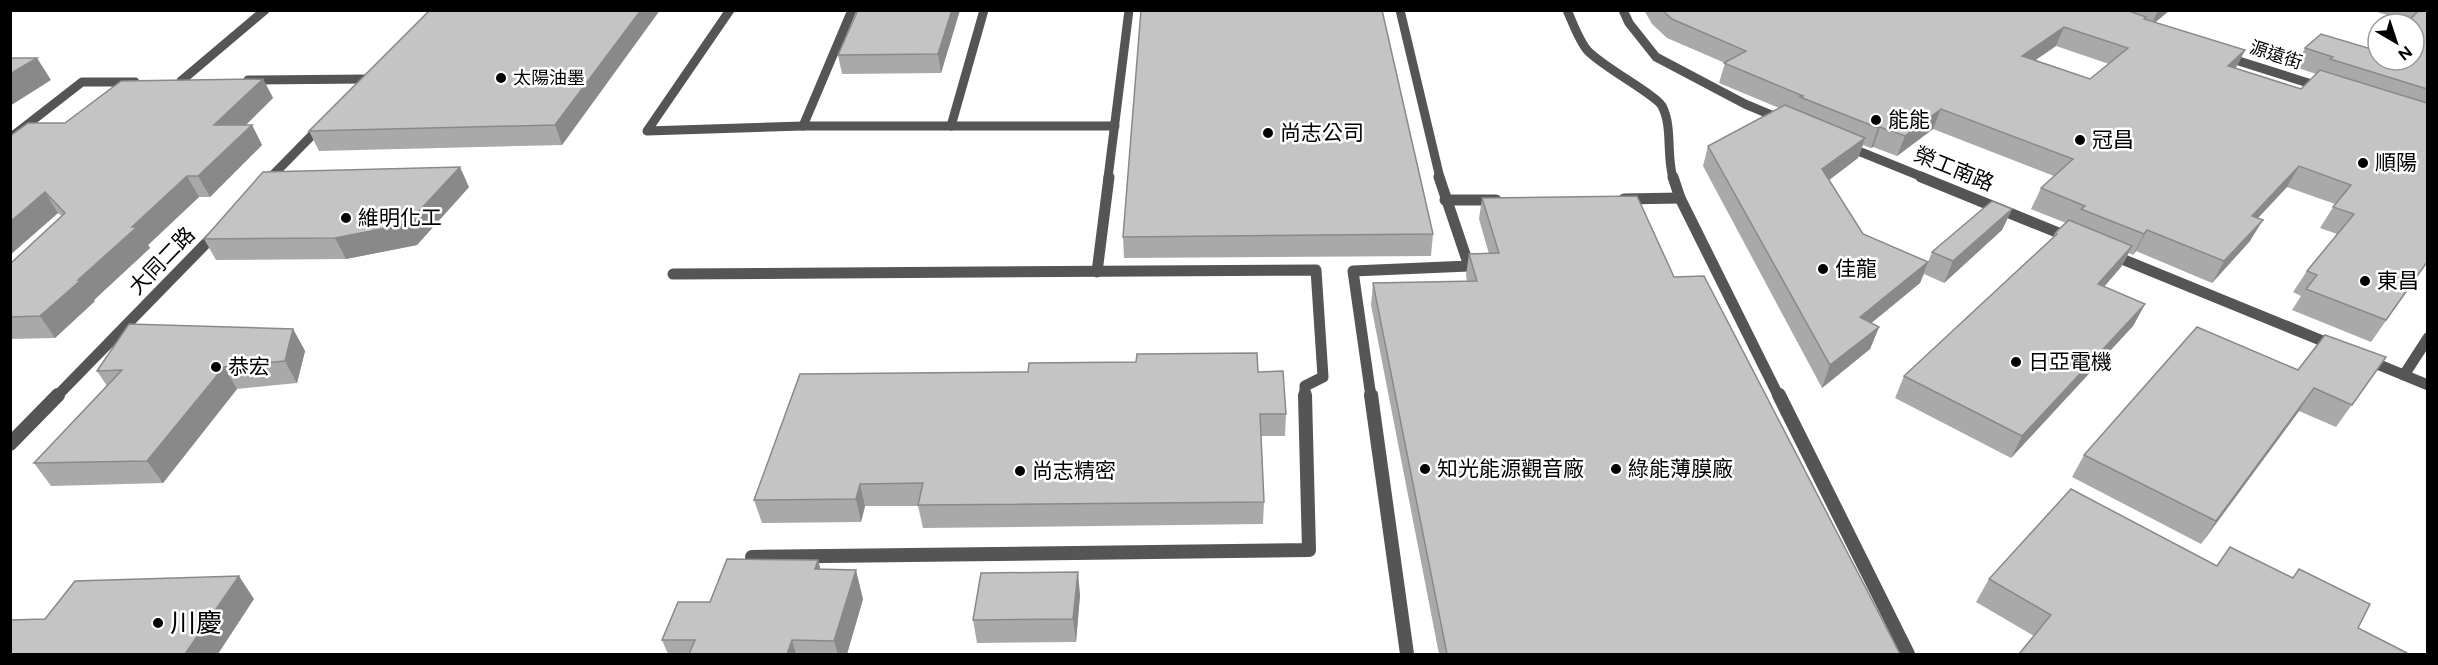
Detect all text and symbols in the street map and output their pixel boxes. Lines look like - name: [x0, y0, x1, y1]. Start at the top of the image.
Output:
- north arrow: [2366, 12, 2426, 72]
- street label: 源遠街: [2247, 36, 2305, 74]
- text: N: [2394, 42, 2416, 65]
- place label: 太陽油墨: [513, 67, 585, 89]
- marker: 太陽油墨: [494, 71, 508, 85]
- place label: 能能: [1888, 107, 1930, 132]
- marker: 能能: [1869, 113, 1883, 127]
- place label: 尚志公司: [1280, 120, 1364, 145]
- marker: 尚志公司: [1261, 126, 1275, 140]
- place label: 冠昌: [2092, 127, 2134, 152]
- marker: 冠昌: [2073, 133, 2087, 147]
- street label: 榮工南路: [1911, 141, 1998, 196]
- place label: 順陽: [2375, 150, 2417, 175]
- marker: 順陽: [2356, 156, 2370, 170]
- place label: 維明化工: [358, 205, 442, 230]
- marker: 維明化工: [339, 211, 353, 225]
- street label: 大同二路: [123, 222, 200, 300]
- place label: 佳龍: [1835, 256, 1877, 281]
- marker: 佳龍: [1816, 262, 1830, 276]
- place label: 東昌: [2377, 268, 2419, 293]
- marker: 東昌: [2358, 274, 2372, 288]
- place label: 日亞電機: [2028, 349, 2112, 374]
- place label: 恭宏: [228, 354, 270, 379]
- marker: 日亞電機: [2009, 355, 2023, 369]
- marker: 恭宏: [209, 360, 223, 374]
- place label: 知光能源觀音廠: [1437, 456, 1584, 481]
- place label: 綠能薄膜廠: [1628, 456, 1733, 481]
- place label: 尚志精密: [1032, 458, 1116, 483]
- marker: 知光能源觀音廠: [1418, 462, 1432, 476]
- marker: 綠能薄膜廠: [1609, 462, 1623, 476]
- marker: 尚志精密: [1013, 464, 1027, 478]
- place label: 川慶: [170, 607, 222, 639]
- marker: 川慶: [151, 616, 165, 630]

